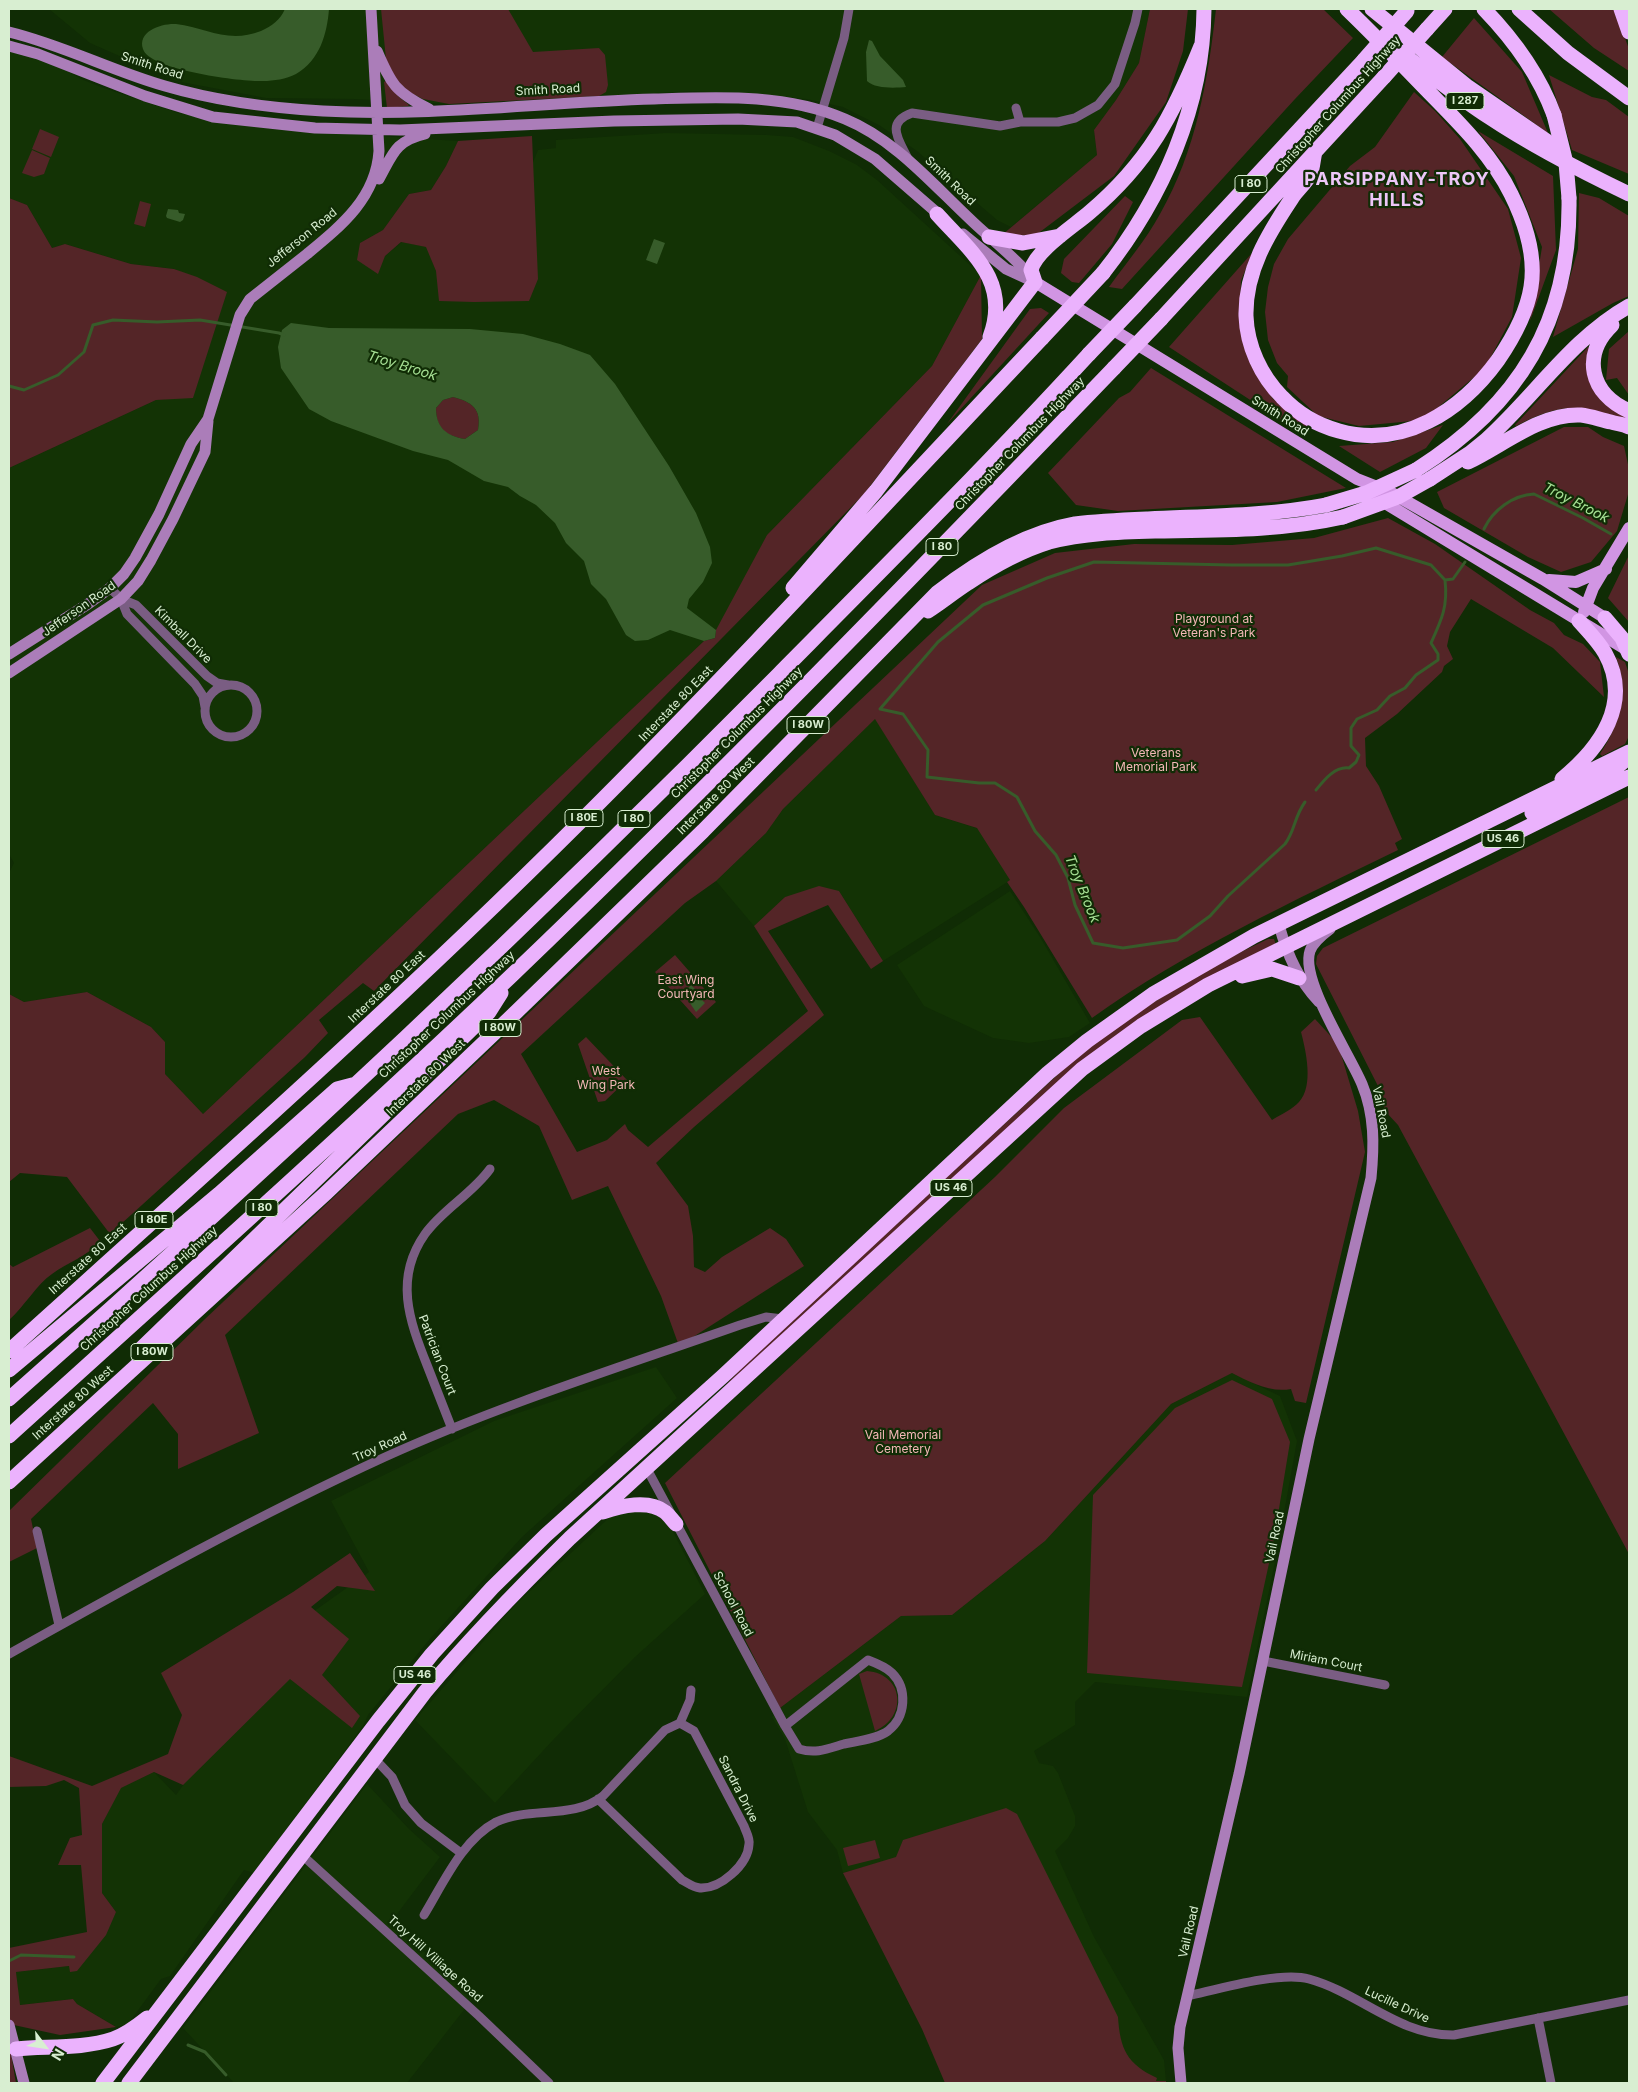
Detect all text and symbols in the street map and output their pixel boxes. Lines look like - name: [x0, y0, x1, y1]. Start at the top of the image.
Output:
- street label: Christopher Columbus Highway: [1272, 33, 1404, 177]
- street label: Smith Road: [119, 49, 185, 83]
- street label: Smith Road: [515, 81, 581, 99]
- road number: I 287: [1446, 92, 1484, 110]
- street label: Smith Road: [922, 153, 978, 209]
- district label: PARSIPPANY-TROY HILLS: [1302, 169, 1492, 212]
- road number: I 80: [1235, 175, 1267, 192]
- street label: Jefferson Road: [264, 205, 340, 271]
- water label: Troy Brook: [365, 347, 439, 385]
- street label: Christopher Columbus Highway: [952, 374, 1088, 514]
- street label: Smith Road: [1249, 393, 1311, 439]
- water label: Troy Brook: [1540, 479, 1612, 527]
- road number: I 80: [926, 538, 958, 556]
- street label: Jefferson Road: [39, 578, 119, 640]
- street label: Kimball Drive: [151, 603, 215, 667]
- park label: Playground at Veteran's Park: [1173, 612, 1255, 640]
- street label: Interstate 80 East: [636, 663, 716, 745]
- street label: Christopher Columbus Highway: [668, 664, 806, 802]
- road number: I 80W: [787, 716, 829, 734]
- park label: Veterans Memorial Park: [1115, 746, 1197, 774]
- street label: Interstate 80 West: [674, 754, 758, 838]
- road number: I 80E: [565, 810, 603, 826]
- road number: I 80: [618, 811, 650, 828]
- road number: US 46: [1482, 831, 1524, 848]
- water label: Troy Brook: [1061, 853, 1103, 925]
- street label: Interstate 80 East: [346, 948, 428, 1026]
- street label: Christopher Columbus Highway: [376, 948, 518, 1082]
- park label: East Wing Courtyard: [657, 973, 715, 1001]
- road number: I 80W: [479, 1020, 521, 1036]
- street label: Interstate 80 West: [384, 1037, 468, 1119]
- park label: West Wing Park: [577, 1064, 635, 1092]
- street label: Vail Road: [1369, 1085, 1393, 1139]
- road number: US 46: [930, 1180, 972, 1196]
- road number: I 80: [246, 1200, 278, 1216]
- road number: I 80E: [135, 1212, 173, 1228]
- street label: Interstate 80 East: [46, 1220, 130, 1298]
- street label: Christopher Columbus Highway: [77, 1223, 221, 1355]
- street label: Patrician Court: [415, 1313, 459, 1397]
- road number: I 80W: [131, 1344, 173, 1360]
- street label: Interstate 80 West: [30, 1363, 116, 1443]
- park label: Vail Memorial Cemetery: [865, 1428, 941, 1456]
- street label: Troy Road: [351, 1429, 409, 1465]
- street label: Vail Road: [1262, 1510, 1288, 1564]
- street label: School Road: [710, 1569, 756, 1639]
- street label: Miriam Court: [1288, 1647, 1364, 1675]
- road number: US 46: [394, 1666, 436, 1684]
- street label: Sandra Drive: [715, 1753, 761, 1825]
- street label: Vail Road: [1176, 1905, 1202, 1959]
- street label: Troy Hill Villiage Road: [385, 1913, 485, 2005]
- street label: Lucille Drive: [1362, 1984, 1432, 2026]
- north arrow: [20, 2022, 70, 2072]
- text: N: [48, 2046, 68, 2064]

